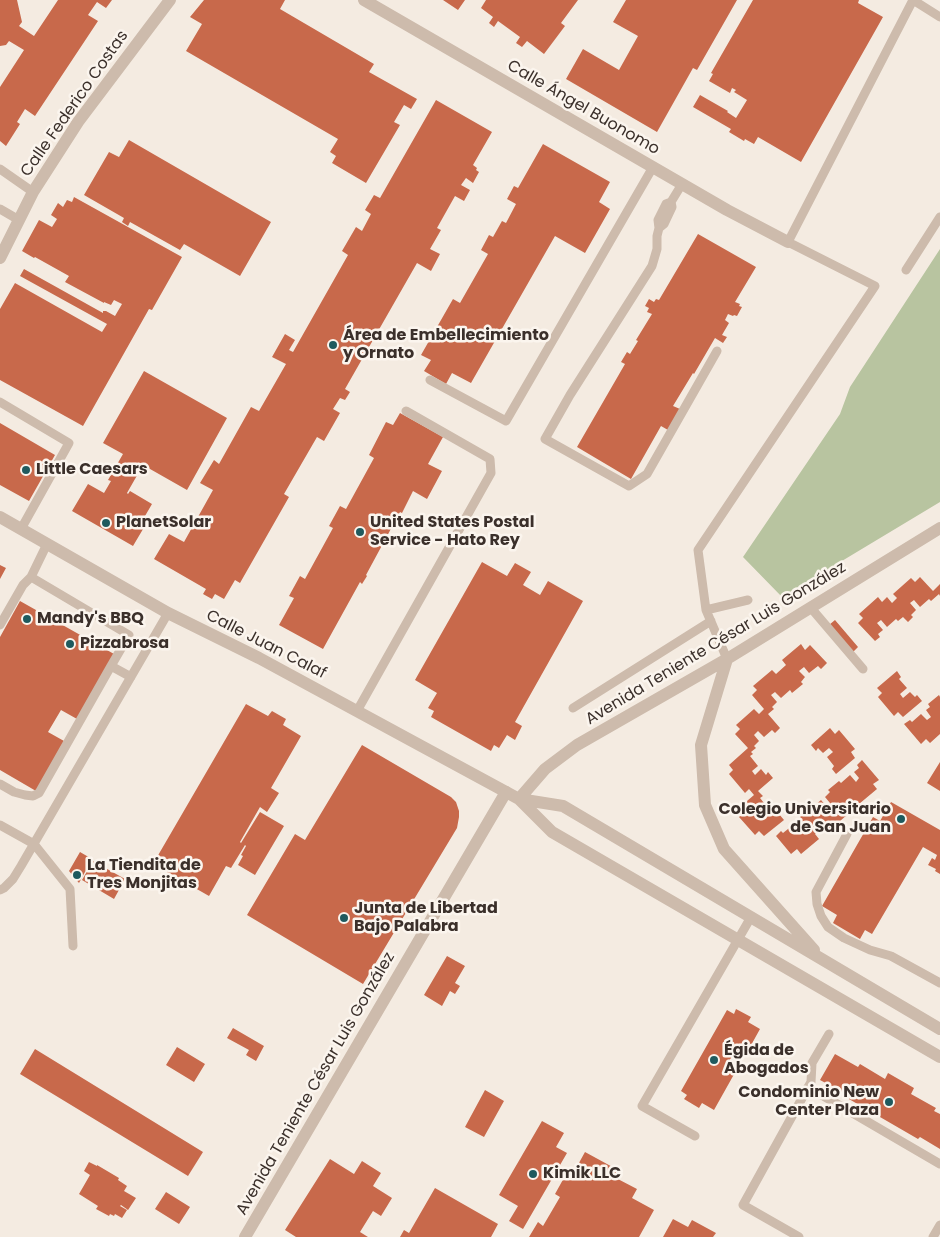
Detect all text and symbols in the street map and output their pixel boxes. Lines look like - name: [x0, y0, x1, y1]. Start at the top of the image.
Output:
- street label: Calle Federico Costas: [17, 27, 133, 181]
- street label: Calle Ángel Buonomo: [503, 57, 663, 159]
- place label: Área de Embellecimiento y Ornato: [343, 326, 549, 364]
- marker: Área de Embellecimiento y Ornato: [327, 339, 339, 351]
- place label: Little Caesars: [36, 460, 148, 480]
- marker: Little Caesars: [20, 464, 32, 476]
- place label: PlanetSolar: [116, 513, 211, 533]
- place label: United States Postal Service - Hato Rey: [370, 513, 534, 551]
- marker: PlanetSolar: [100, 517, 112, 529]
- marker: United States Postal Service - Hato Rey: [354, 526, 366, 538]
- street label: Avenida Teniente César Luis González: [582, 558, 850, 730]
- street label: Calle Juan Calaf: [203, 606, 329, 684]
- place label: Mandy's BBQ: [37, 609, 144, 629]
- marker: Mandy's BBQ: [21, 613, 33, 625]
- place label: Pizzabrosa: [80, 634, 169, 654]
- marker: Pizzabrosa: [64, 638, 76, 650]
- place label: Colegio Universitario de San Juan: [719, 800, 891, 838]
- marker: Colegio Universitario de San Juan: [895, 813, 907, 825]
- place label: La Tiendita de Tres Monjitas: [87, 856, 201, 894]
- marker: La Tiendita de Tres Monjitas: [71, 869, 83, 881]
- place label: Junta de Libertad Bajo Palabra: [354, 899, 498, 937]
- marker: Junta de Libertad Bajo Palabra: [338, 912, 350, 924]
- street label: Avenida Teniente César Luis González: [233, 949, 399, 1219]
- place label: Égida de Abogados: [724, 1041, 809, 1079]
- marker: Égida de Abogados: [708, 1054, 720, 1066]
- place label: Condominio New Center Plaza: [738, 1083, 879, 1121]
- marker: Condominio New Center Plaza: [883, 1096, 895, 1108]
- place label: Kimik LLC: [543, 1164, 621, 1184]
- marker: Kimik LLC: [527, 1168, 539, 1180]

